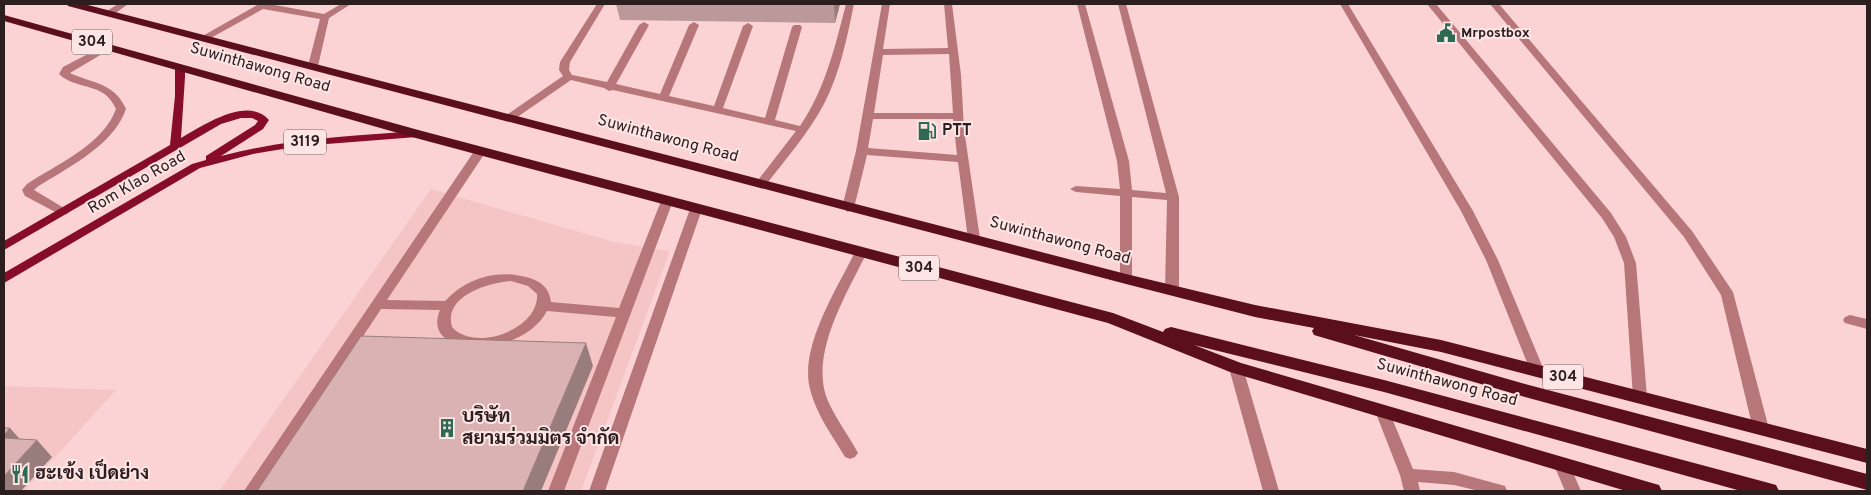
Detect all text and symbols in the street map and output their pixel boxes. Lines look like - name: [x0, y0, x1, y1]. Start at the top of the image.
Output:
- public building icon: Mrpostbox: [1435, 22, 1457, 44]
- place label: Mrpostbox: [1461, 25, 1530, 42]
- road number: 304: [72, 30, 112, 54]
- street label: Suwinthawong Road: [187, 38, 333, 98]
- street label: Suwinthawong Road: [595, 111, 741, 167]
- fuel station icon: PTT: [916, 120, 938, 142]
- place label: PTT: [942, 121, 972, 141]
- road number: 3119: [284, 130, 326, 154]
- street label: Rom Klao Road: [85, 147, 189, 219]
- street label: Suwinthawong Road: [987, 213, 1133, 269]
- road number: 304: [899, 256, 939, 280]
- street label: Suwinthawong Road: [1374, 355, 1520, 411]
- road number: 304: [1543, 364, 1583, 390]
- place label: บริษัท สยามร่วมมิตร จำกัด: [462, 404, 619, 451]
- building icon: บริษัท สยามร่วมมิตร จำกัด: [436, 417, 458, 439]
- place label: ฮะเข้ง เป็ดย่าง: [35, 459, 149, 486]
- restaurant icon: ฮะเข้ง เป็ดย่าง: [9, 463, 31, 485]

